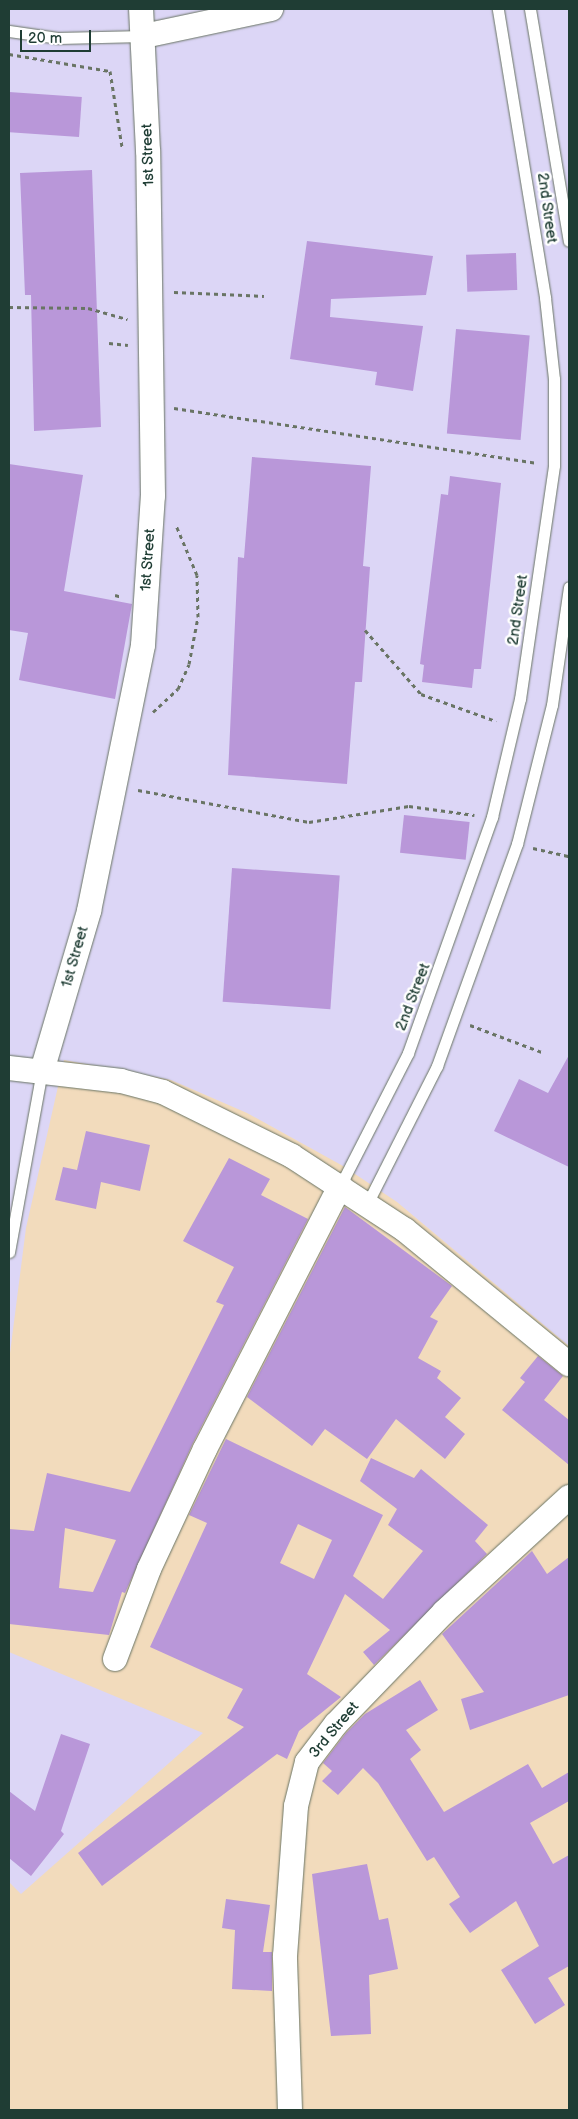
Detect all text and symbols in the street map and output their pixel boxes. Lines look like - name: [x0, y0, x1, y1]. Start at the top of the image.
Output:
- scale bar: [22, 20, 94, 52]
- text: 20 m: [28, 29, 62, 48]
- street label: 1st Street: [138, 123, 158, 187]
- street label: 2nd Street: [533, 172, 561, 244]
- street label: 1st Street: [137, 528, 159, 592]
- street label: 2nd Street: [504, 574, 532, 646]
- street label: 1st Street: [58, 924, 92, 990]
- street label: 2nd Street: [392, 961, 434, 1033]
- street label: 3rd Street: [305, 1698, 363, 1762]

